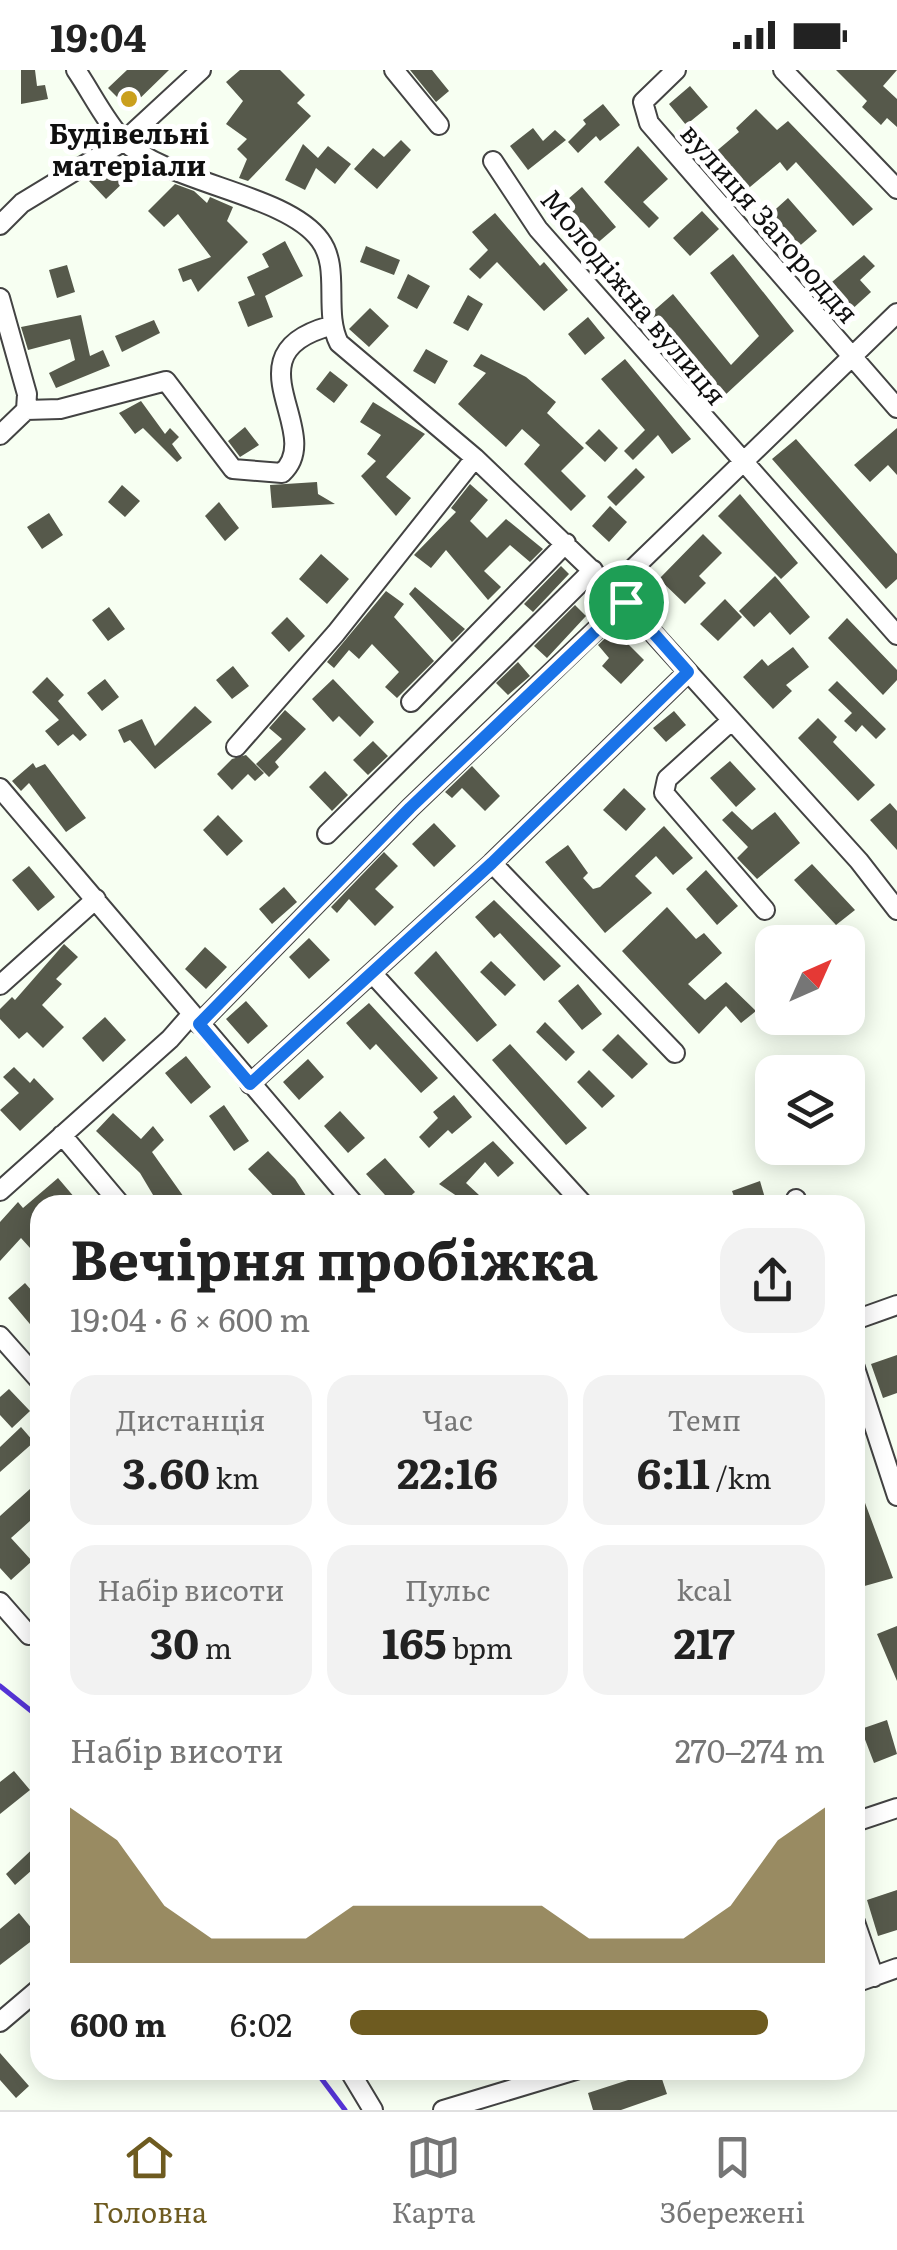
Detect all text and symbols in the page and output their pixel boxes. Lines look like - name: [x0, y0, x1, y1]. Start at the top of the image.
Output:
- text: 19:04: [50, 7, 146, 64]
- marker: Будівельні матеріали: [118, 88, 140, 110]
- place label: Будівельні матеріали: [49, 111, 209, 185]
- street label: вулиця Загороддя: [672, 113, 870, 331]
- street label: Молодіжна вулиця: [532, 179, 738, 413]
- pin: [584, 560, 669, 645]
- icon: arrive: [599, 575, 654, 630]
- north arrow: [755, 925, 865, 1035]
- map controls: [755, 925, 865, 1165]
- button: layers: [755, 1055, 865, 1165]
- text: Вечірня пробіжка: [70, 1215, 598, 1297]
- button: share: [720, 1228, 825, 1333]
- text: 19:04 · 6 × 600 m: [70, 1294, 310, 1342]
- text: Дистанція: [116, 1398, 265, 1440]
- text: Час: [422, 1398, 473, 1440]
- text: Темп: [667, 1398, 741, 1440]
- text: 3.60: [122, 1440, 210, 1502]
- text: 22:16: [397, 1440, 498, 1502]
- text: 6:11: [637, 1440, 710, 1502]
- text: km: [210, 1456, 260, 1498]
- text: /km: [710, 1456, 772, 1498]
- text: Набір висоти: [97, 1568, 284, 1610]
- text: Пульс: [405, 1568, 490, 1610]
- text: kcal: [677, 1568, 732, 1610]
- text: 30: [150, 1610, 199, 1672]
- text: 165: [382, 1610, 447, 1672]
- text: 217: [673, 1610, 735, 1672]
- text: m: [199, 1626, 232, 1668]
- text: bpm: [447, 1626, 513, 1668]
- text: Набір висоти: [70, 1725, 284, 1773]
- text: 270–274 m: [675, 1725, 825, 1773]
- text: 600 m: [70, 1999, 166, 2047]
- text: 6:02: [230, 1999, 292, 2047]
- tab: Головна: [92, 2130, 207, 2232]
- tab: Карта: [392, 2130, 475, 2232]
- tab: Збережені: [660, 2130, 805, 2232]

